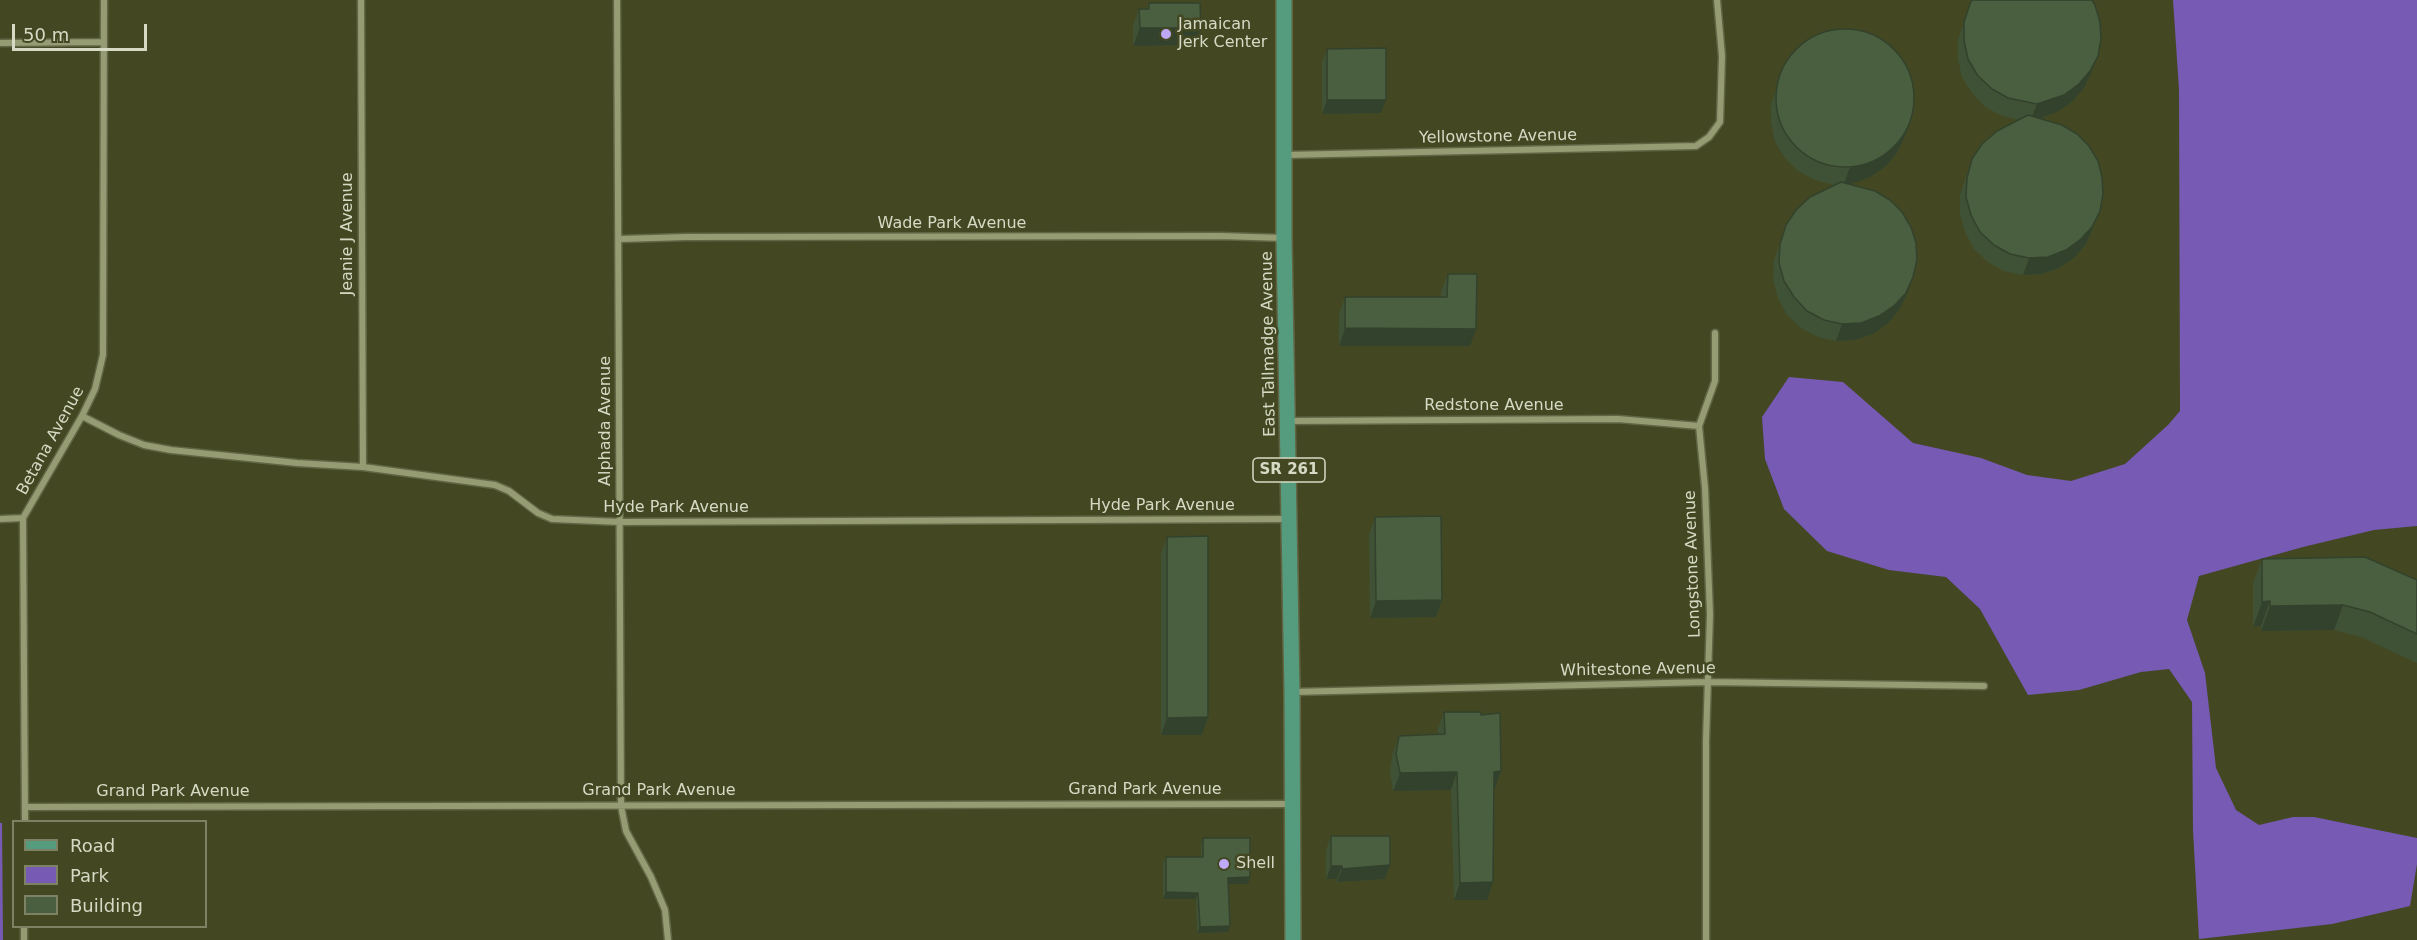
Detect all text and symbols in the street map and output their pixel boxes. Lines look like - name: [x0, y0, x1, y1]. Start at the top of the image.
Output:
- scale bar: [15, 12, 150, 50]
- place label: Jamaican Jerk Center: [1178, 15, 1267, 53]
- text: 50 m: [23, 24, 69, 45]
- marker: Jamaican Jerk Center: [1159, 27, 1173, 41]
- street label: Yellowstone Avenue: [1419, 126, 1577, 148]
- street label: Jeanie J Avenue: [338, 172, 358, 296]
- street label: Wade Park Avenue: [878, 214, 1026, 234]
- street label: East Tallmadge Avenue: [1258, 251, 1280, 437]
- street label: Alphada Avenue: [596, 356, 616, 486]
- street label: Betana Avenue: [13, 383, 89, 499]
- street label: Redstone Avenue: [1424, 396, 1564, 416]
- road number: SR 261: [1253, 458, 1325, 482]
- street label: Longstone Avenue: [1681, 490, 1705, 638]
- street label: Hyde Park Avenue: [1089, 496, 1235, 516]
- street label: Hyde Park Avenue: [603, 498, 749, 518]
- street label: Whitestone Avenue: [1560, 659, 1716, 681]
- street label: Grand Park Avenue: [1068, 780, 1222, 800]
- street label: Grand Park Avenue: [582, 781, 736, 801]
- street label: Grand Park Avenue: [96, 782, 250, 802]
- legend: [12, 820, 207, 928]
- text: Road: [70, 835, 115, 856]
- place label: Shell: [1236, 854, 1275, 874]
- marker: Shell: [1217, 857, 1231, 871]
- text: Park: [70, 865, 109, 886]
- text: Building: [70, 895, 143, 916]

